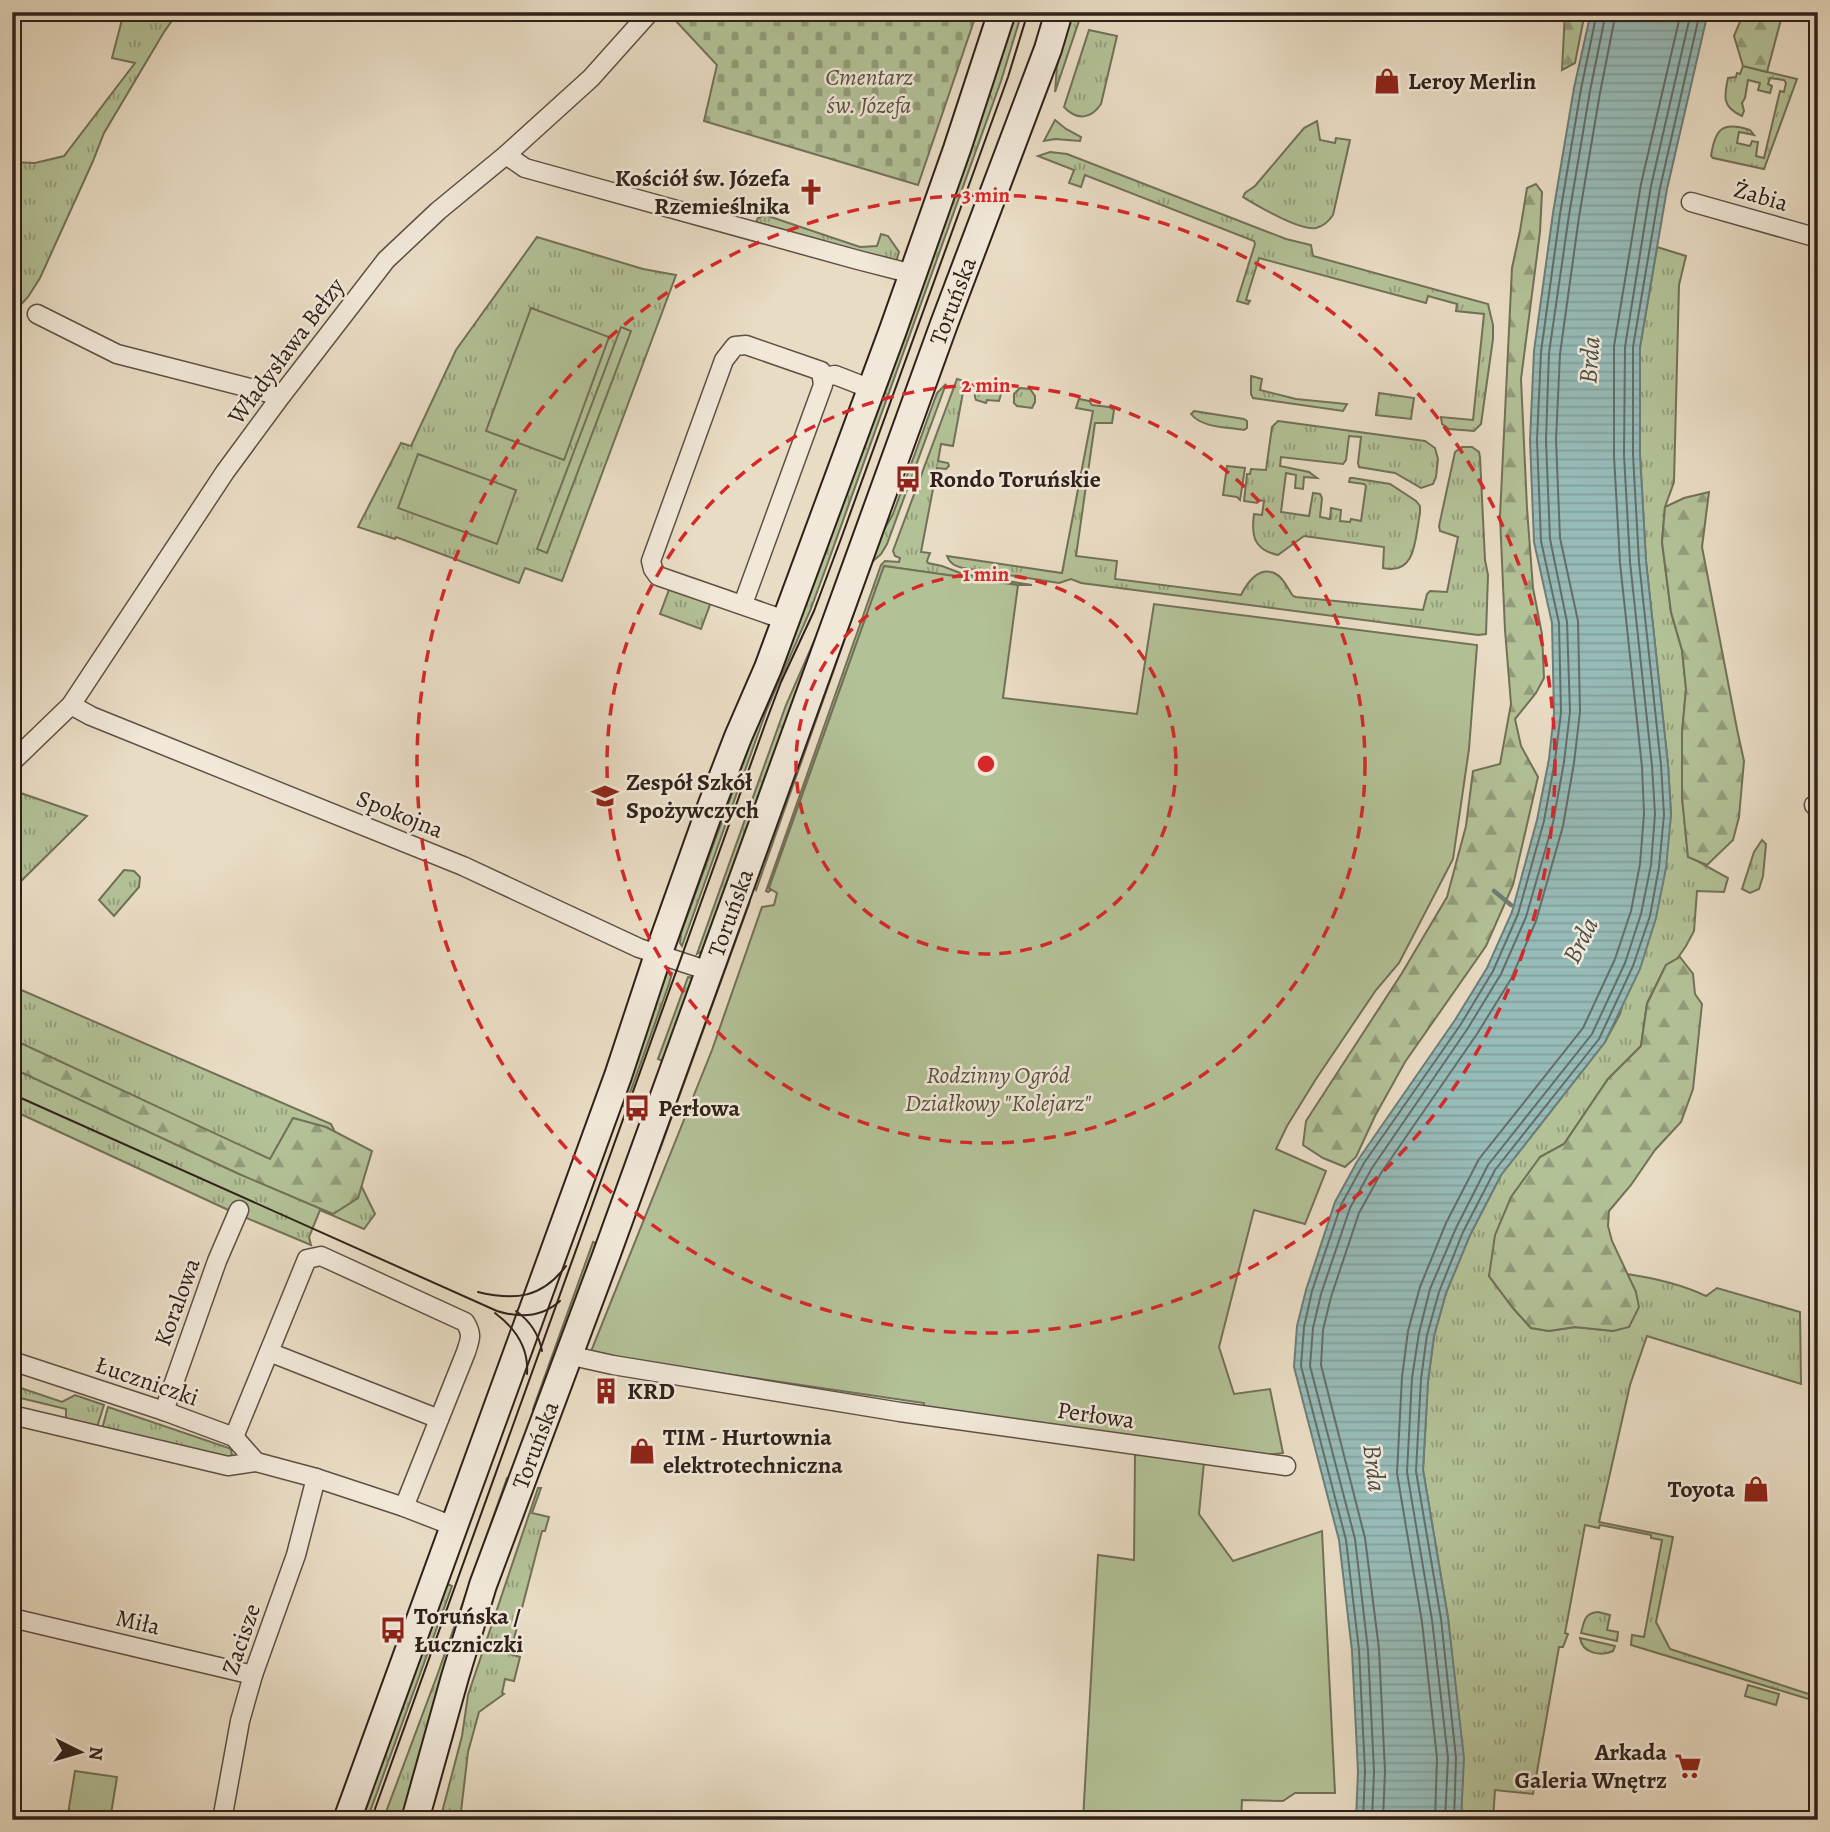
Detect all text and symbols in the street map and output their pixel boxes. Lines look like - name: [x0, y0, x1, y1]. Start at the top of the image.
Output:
- park label: Cmentarz św. Józefa: [825, 61, 913, 121]
- place label: Leroy Merlin: [1408, 65, 1537, 97]
- shop icon: Leroy Merlin: [1372, 66, 1402, 96]
- place label: Kościół św. Józefa Rzemieślnika: [615, 162, 790, 222]
- street label: Żabia: [1730, 173, 1793, 219]
- church icon: Kościół św. Józefa Rzemieślnika: [796, 177, 826, 207]
- text: 3 min: [962, 181, 1010, 209]
- street label: Toruńska: [922, 252, 984, 349]
- street label: Władysława Bełzy: [220, 271, 352, 432]
- water label: Brda: [1570, 335, 1609, 385]
- text: 2 min: [961, 371, 1011, 399]
- place label: Rondo Toruńskie: [929, 463, 1101, 495]
- bus stop icon: Rondo Toruńskie: [893, 464, 923, 494]
- text: 1 min: [963, 560, 1010, 588]
- centre of rings: [974, 752, 998, 776]
- place label: Zespół Szkół Spożywczych: [626, 766, 759, 826]
- school or university icon: Zespół Szkół Spożywczych: [590, 781, 620, 811]
- street label: Spokojna: [352, 782, 449, 846]
- street label: Toruńska: [700, 863, 761, 961]
- water label: Brda: [1554, 911, 1607, 969]
- park label: Rodzinny Ogród Działkowy "Kolejarz": [905, 1059, 1092, 1119]
- place label: Perłowa: [658, 1092, 740, 1124]
- bus stop icon: Perłowa: [622, 1093, 652, 1123]
- street label: Koralowa: [146, 1253, 208, 1351]
- street label: Łuczniczki: [91, 1348, 203, 1414]
- place label: KRD: [627, 1375, 675, 1407]
- building icon: KRD: [591, 1376, 621, 1406]
- street label: Perłowa: [1055, 1394, 1138, 1436]
- street label: Toruńska: [504, 1396, 567, 1494]
- place label: TIM - Hurtownia elektrotechniczna: [663, 1421, 843, 1481]
- shop icon: TIM - Hurtownia elektrotechniczna: [627, 1436, 657, 1466]
- water label: Brda: [1354, 1442, 1395, 1494]
- place label: Toyota: [1668, 1473, 1735, 1505]
- shop icon: Toyota: [1741, 1474, 1771, 1504]
- street label: Zacisze: [214, 1599, 268, 1679]
- place label: Toruńska / Łuczniczki: [414, 1600, 523, 1660]
- street label: Miła: [113, 1601, 164, 1643]
- bus stop icon: Toruńska / Łuczniczki: [378, 1615, 408, 1645]
- north arrow: [46, 1716, 116, 1786]
- place label: Arkada Galeria Wnętrz: [1515, 1736, 1667, 1796]
- text: N: [82, 1745, 109, 1762]
- supermarket icon: Arkada Galeria Wnętrz: [1673, 1751, 1703, 1781]

